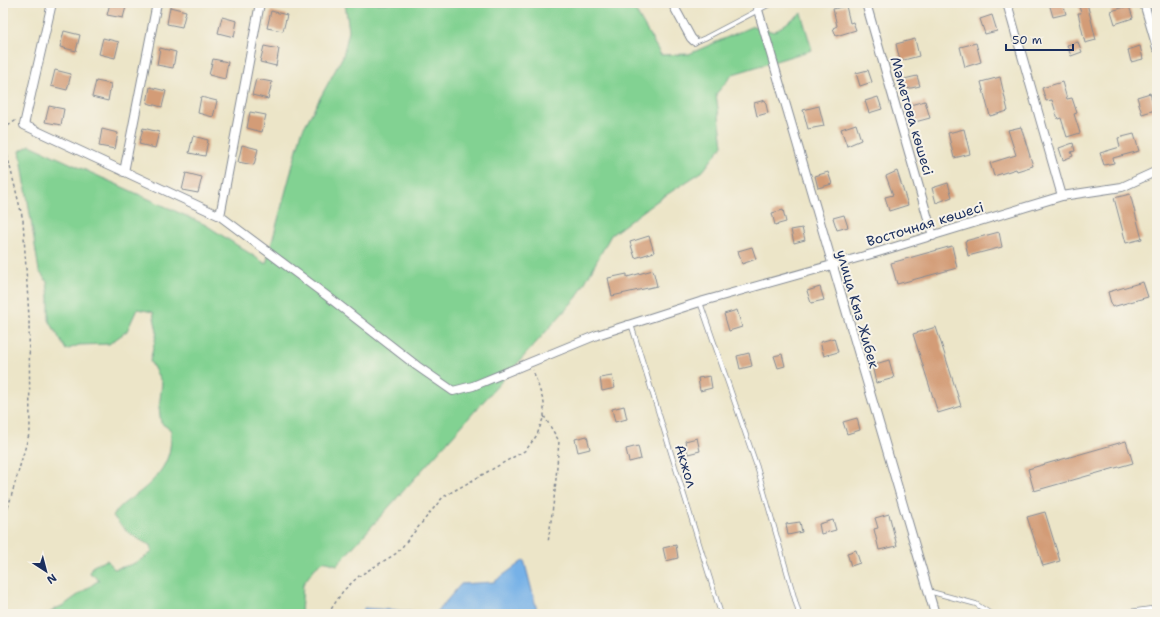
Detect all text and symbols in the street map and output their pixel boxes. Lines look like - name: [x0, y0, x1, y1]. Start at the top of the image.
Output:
- scale bar: [1006, 26, 1073, 52]
- text: 50 m: [1012, 32, 1042, 48]
- street label: Мәметова көшесі: [886, 55, 938, 177]
- street label: Восточная көшесі: [864, 198, 986, 250]
- street label: улица Кыз Жибек: [832, 248, 884, 371]
- street label: Акжол: [671, 442, 701, 490]
- north arrow: [26, 551, 66, 591]
- text: N: [43, 570, 60, 587]

